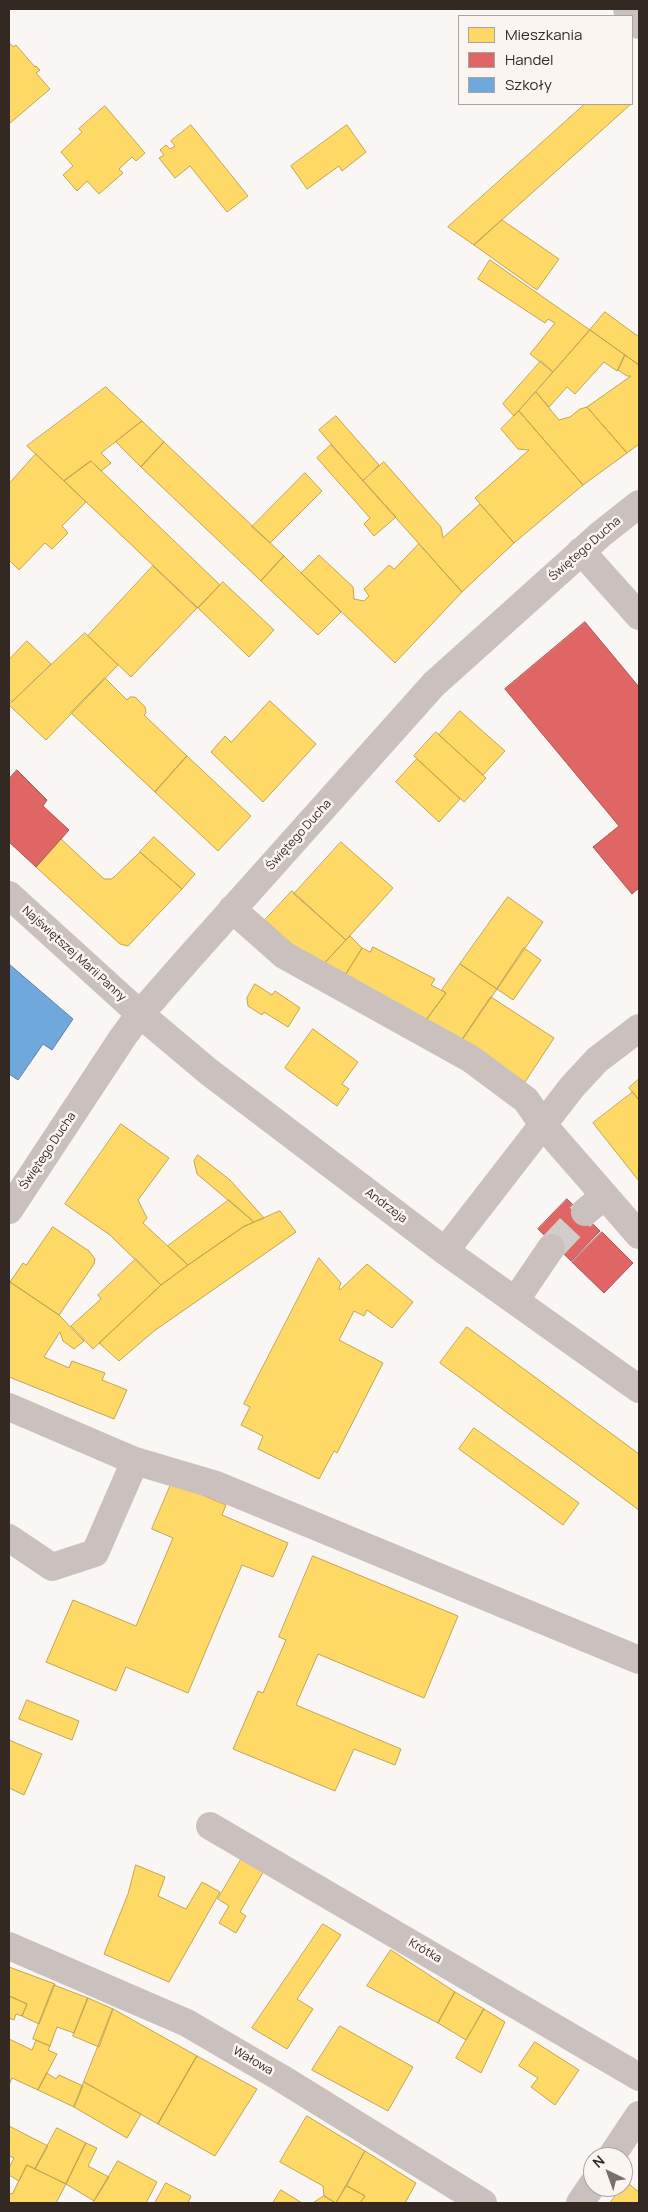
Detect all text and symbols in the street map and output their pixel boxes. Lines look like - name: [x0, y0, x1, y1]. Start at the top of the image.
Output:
- legend: [458, 15, 633, 105]
- text: Mieszkania: [505, 24, 582, 45]
- text: Handel: [505, 49, 554, 70]
- text: Szkoły: [505, 74, 552, 95]
- street label: Świętego Ducha: [546, 514, 624, 584]
- street label: Świętego Ducha: [263, 797, 335, 873]
- street label: Najświętszej Marii Panny: [19, 903, 129, 1005]
- street label: Świętego Ducha: [17, 1110, 79, 1192]
- street label: Andrzeja: [362, 1186, 410, 1226]
- street label: Krótka: [406, 1936, 444, 1966]
- street label: Wałowa: [230, 2044, 276, 2078]
- north arrow: [583, 2147, 633, 2197]
- text: N: [588, 2151, 608, 2172]

